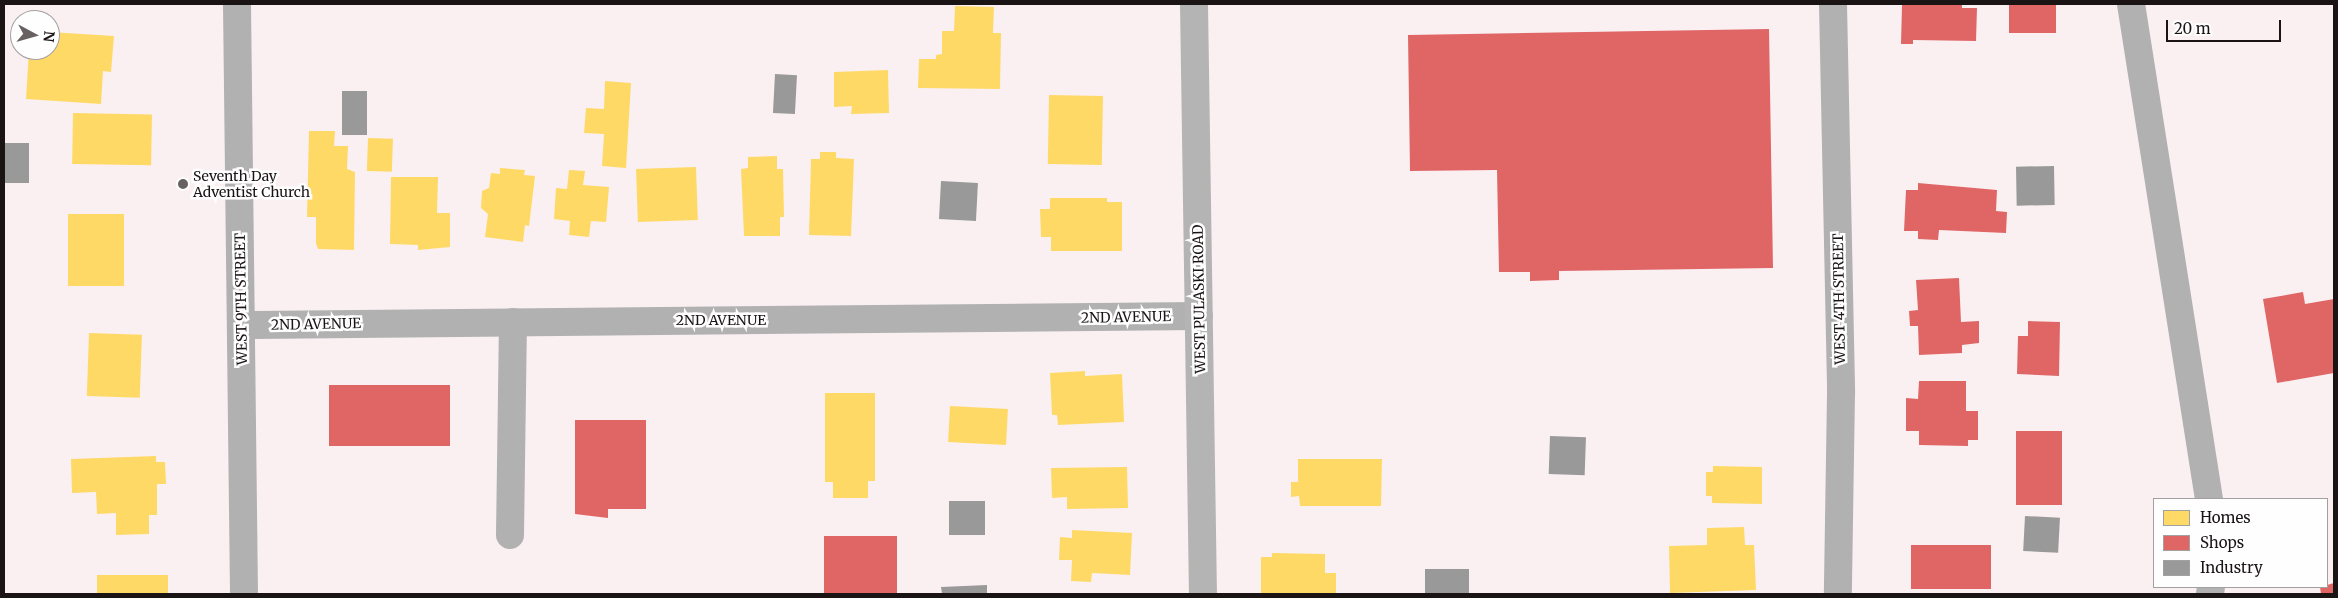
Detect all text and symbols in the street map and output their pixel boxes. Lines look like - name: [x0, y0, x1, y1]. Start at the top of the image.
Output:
- north arrow: [10, 10, 60, 60]
- scale bar: [2168, 10, 2283, 42]
- text: 20 m: [2174, 19, 2211, 38]
- text: N: [39, 30, 58, 43]
- place label: Seventh Day Adventist Church: [193, 168, 310, 200]
- marker: Seventh Day Adventist Church: [177, 178, 189, 190]
- street label: WEST PULASKI ROAD: [1189, 224, 1209, 374]
- street label: WEST 9TH STREET: [231, 233, 251, 365]
- street label: WEST 4TH STREET: [1829, 233, 1849, 365]
- street label: 2ND AVENUE: [1081, 308, 1171, 326]
- street label: 2ND AVENUE: [676, 312, 766, 328]
- street label: 2ND AVENUE: [271, 315, 361, 333]
- legend: [2153, 498, 2328, 588]
- text: Homes: [2200, 508, 2251, 527]
- text: Shops: [2200, 533, 2244, 552]
- text: Industry: [2200, 558, 2263, 577]

